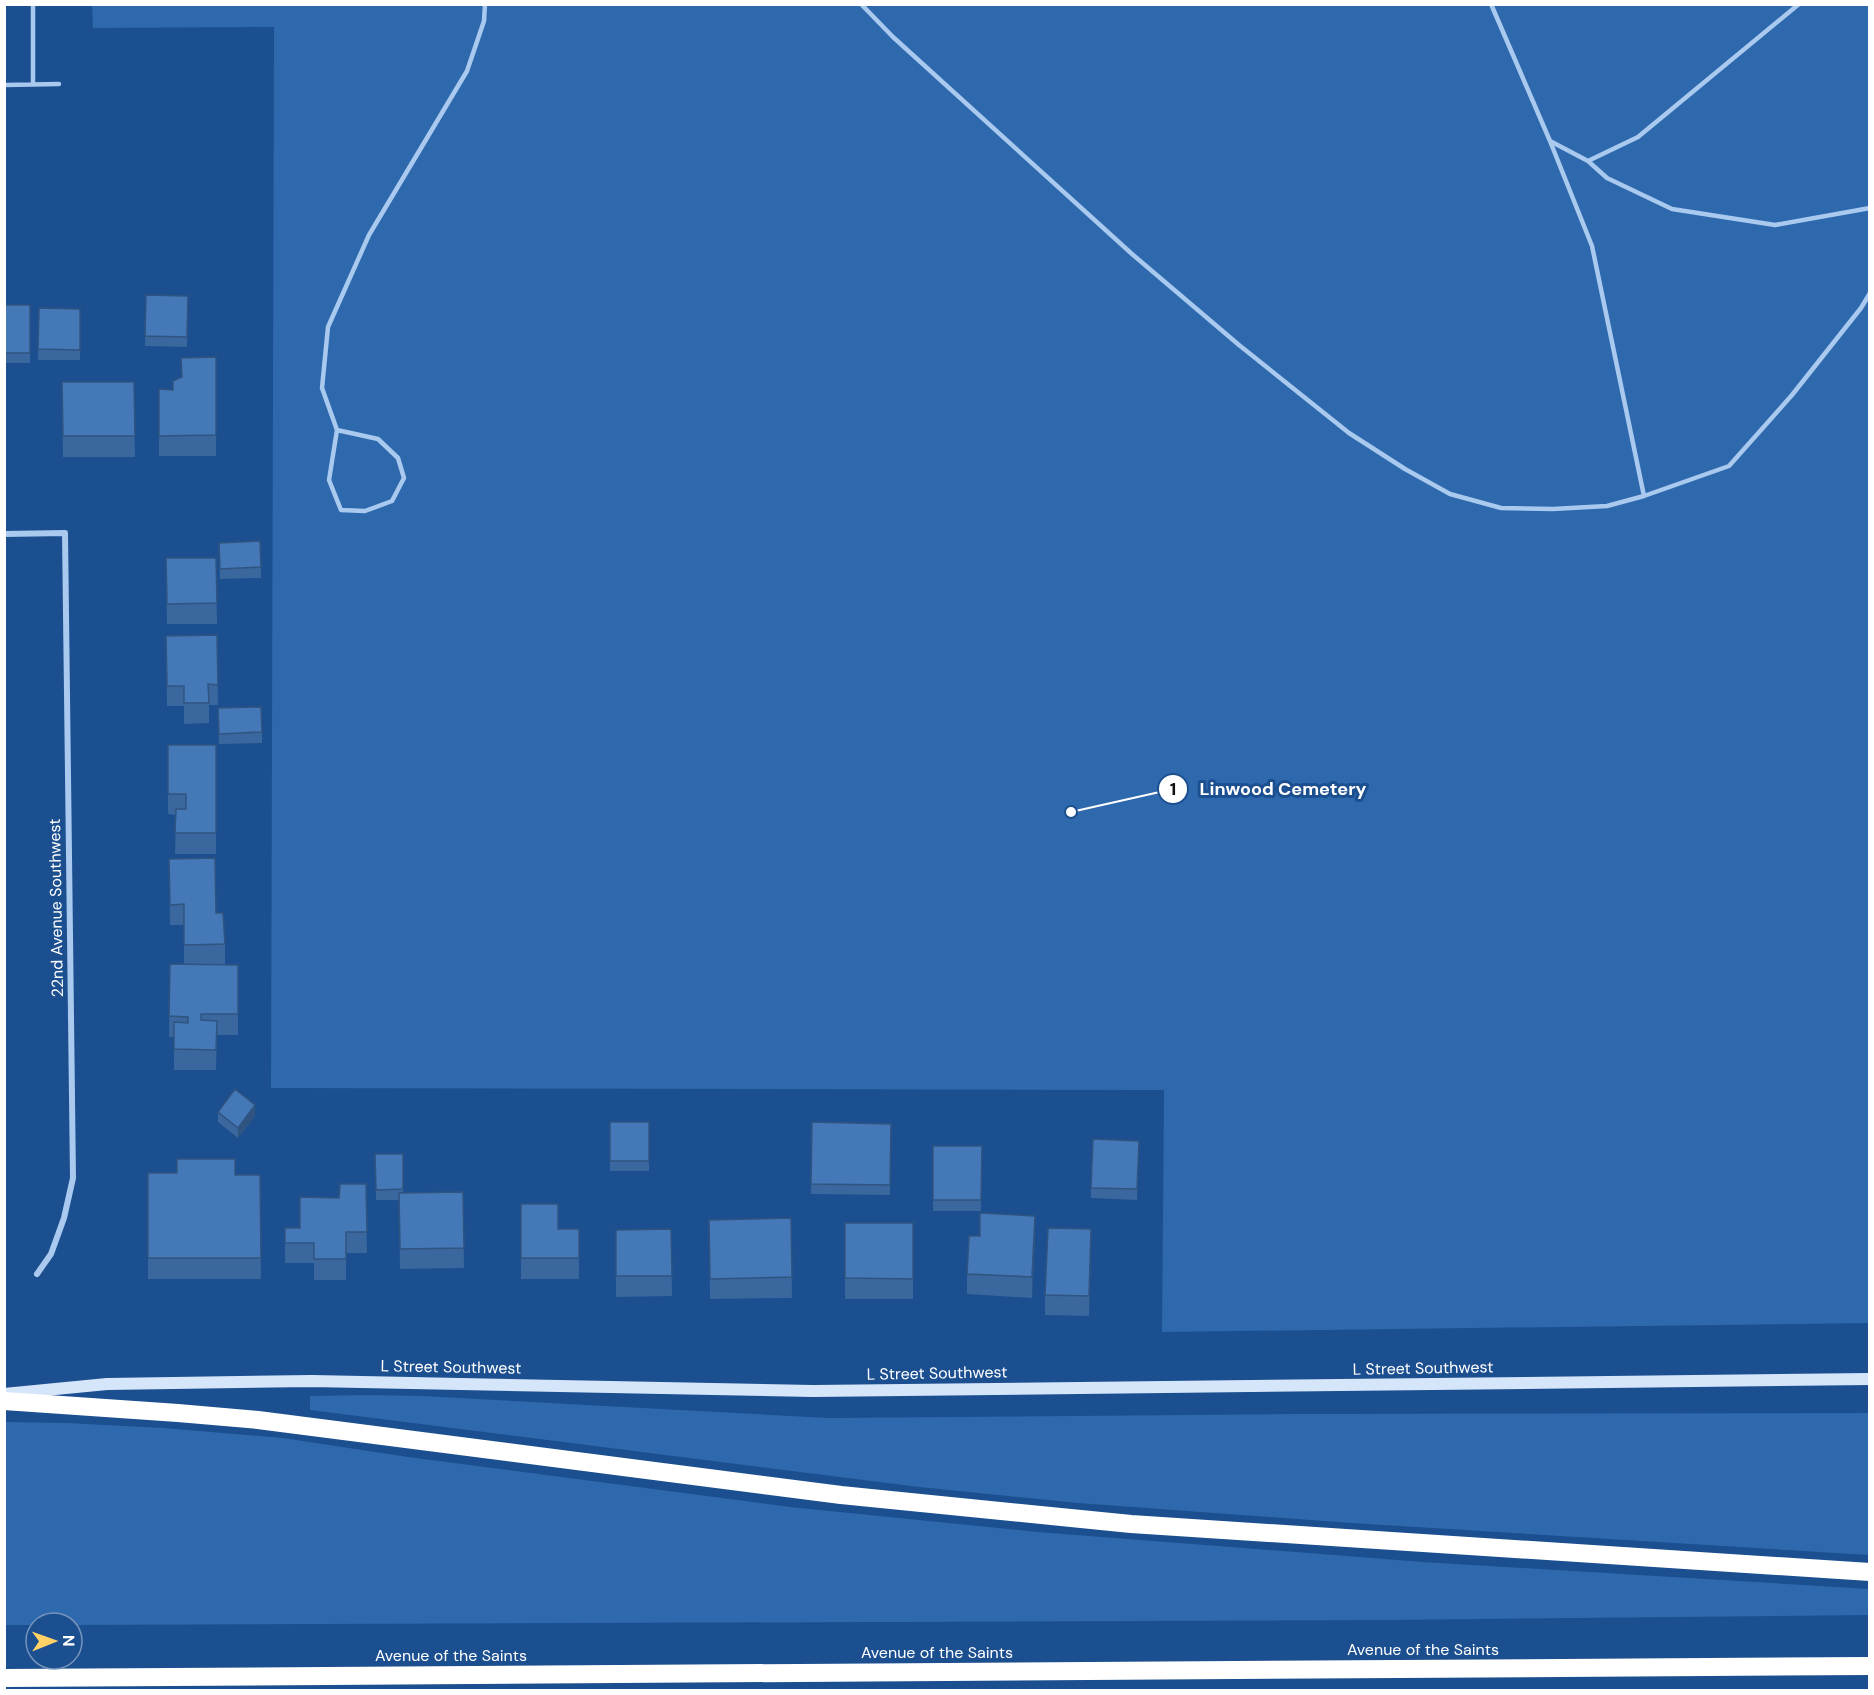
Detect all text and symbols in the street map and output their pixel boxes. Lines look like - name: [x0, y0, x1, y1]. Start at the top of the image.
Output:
- callout: Linwood Cemetery: [1158, 771, 1379, 807]
- text: 1: [1170, 777, 1176, 801]
- text: Linwood Cemetery: [1200, 777, 1367, 801]
- street label: 22nd Avenue Southwest: [44, 818, 68, 998]
- street label: L Street Southwest: [381, 1355, 521, 1379]
- street label: L Street Southwest: [1353, 1356, 1493, 1380]
- street label: L Street Southwest: [867, 1361, 1007, 1385]
- north arrow: [24, 1611, 84, 1671]
- text: N: [58, 1635, 79, 1647]
- street label: Avenue of the Saints: [1347, 1639, 1499, 1660]
- street label: Avenue of the Saints: [861, 1642, 1013, 1663]
- street label: Avenue of the Saints: [375, 1645, 527, 1666]

